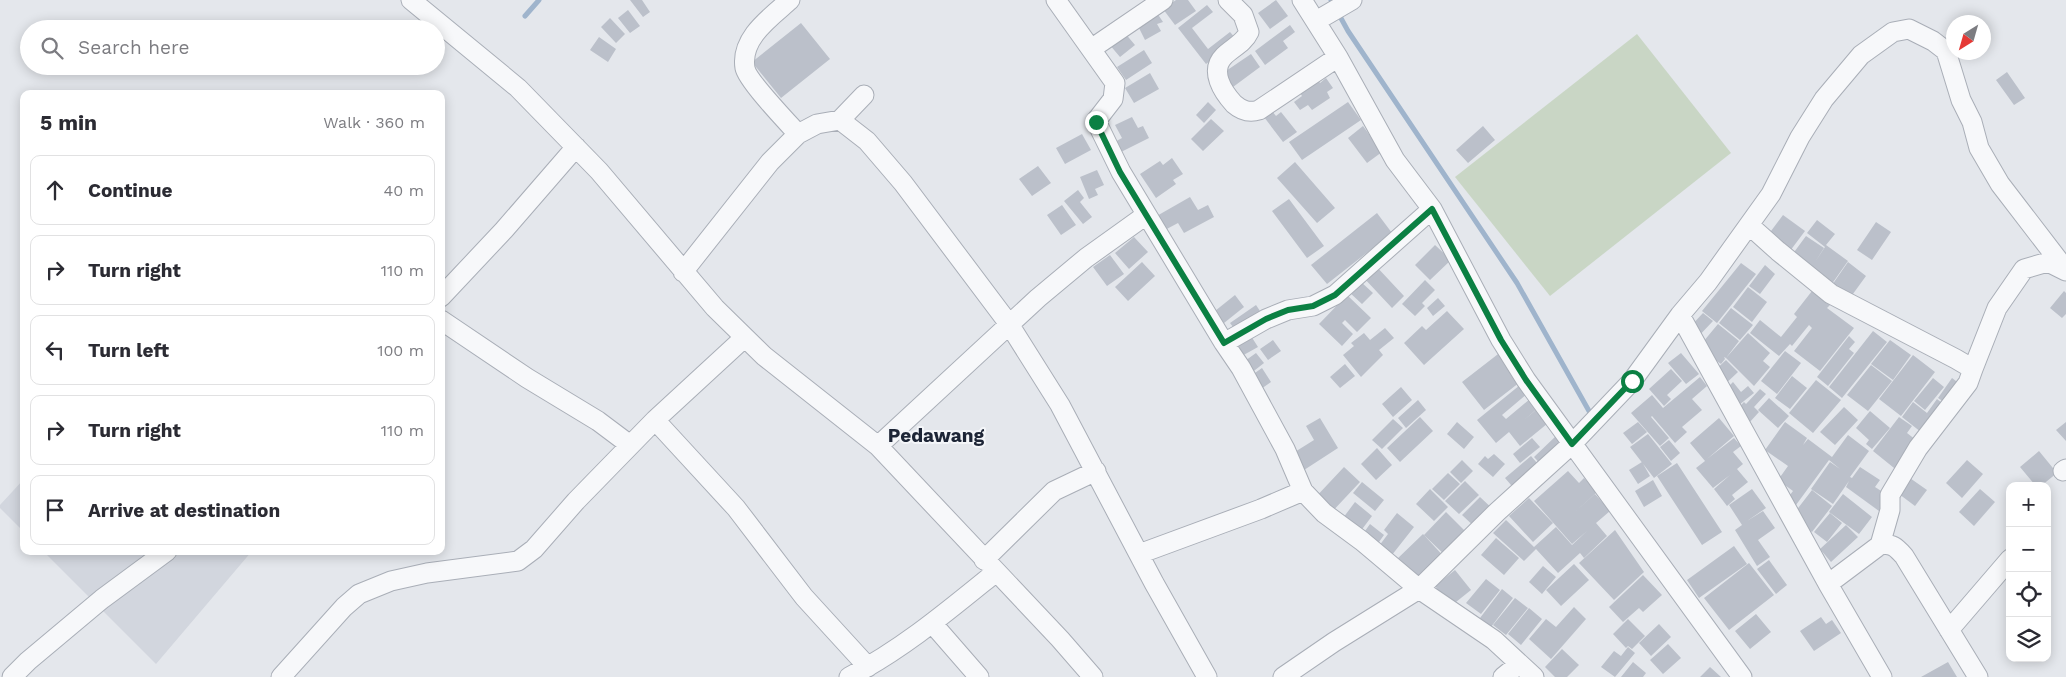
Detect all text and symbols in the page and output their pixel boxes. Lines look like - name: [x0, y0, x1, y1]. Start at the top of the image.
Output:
- north arrow: [1946, 15, 1991, 60]
- search box: [20, 20, 445, 75]
- icon: search: [38, 34, 66, 62]
- text: Search here: [78, 36, 189, 59]
- text: 5 min: [40, 110, 97, 135]
- route end: [1085, 111, 1108, 134]
- text: Walk · 360 m: [323, 113, 425, 132]
- icon: ahead: [41, 176, 69, 204]
- text: Continue: [88, 179, 172, 202]
- text: 40 m: [384, 181, 424, 200]
- icon: right: [41, 256, 69, 284]
- text: Turn right: [88, 259, 181, 282]
- text: 110 m: [381, 261, 424, 280]
- icon: left: [41, 336, 69, 364]
- text: Turn left: [88, 339, 169, 362]
- text: 100 m: [377, 341, 424, 360]
- route start: [1621, 370, 1644, 393]
- icon: right: [41, 416, 69, 444]
- text: Turn right: [88, 419, 181, 442]
- text: 110 m: [381, 421, 424, 440]
- district label: Pedawang: [888, 424, 985, 447]
- map controls: [2006, 482, 2051, 662]
- button: +: [2006, 482, 2051, 527]
- icon: arrive: [41, 496, 69, 524]
- text: Arrive at destination: [88, 499, 280, 522]
- button: −: [2006, 527, 2051, 572]
- button: locate: [2006, 572, 2051, 617]
- button: layers: [2006, 617, 2051, 662]

